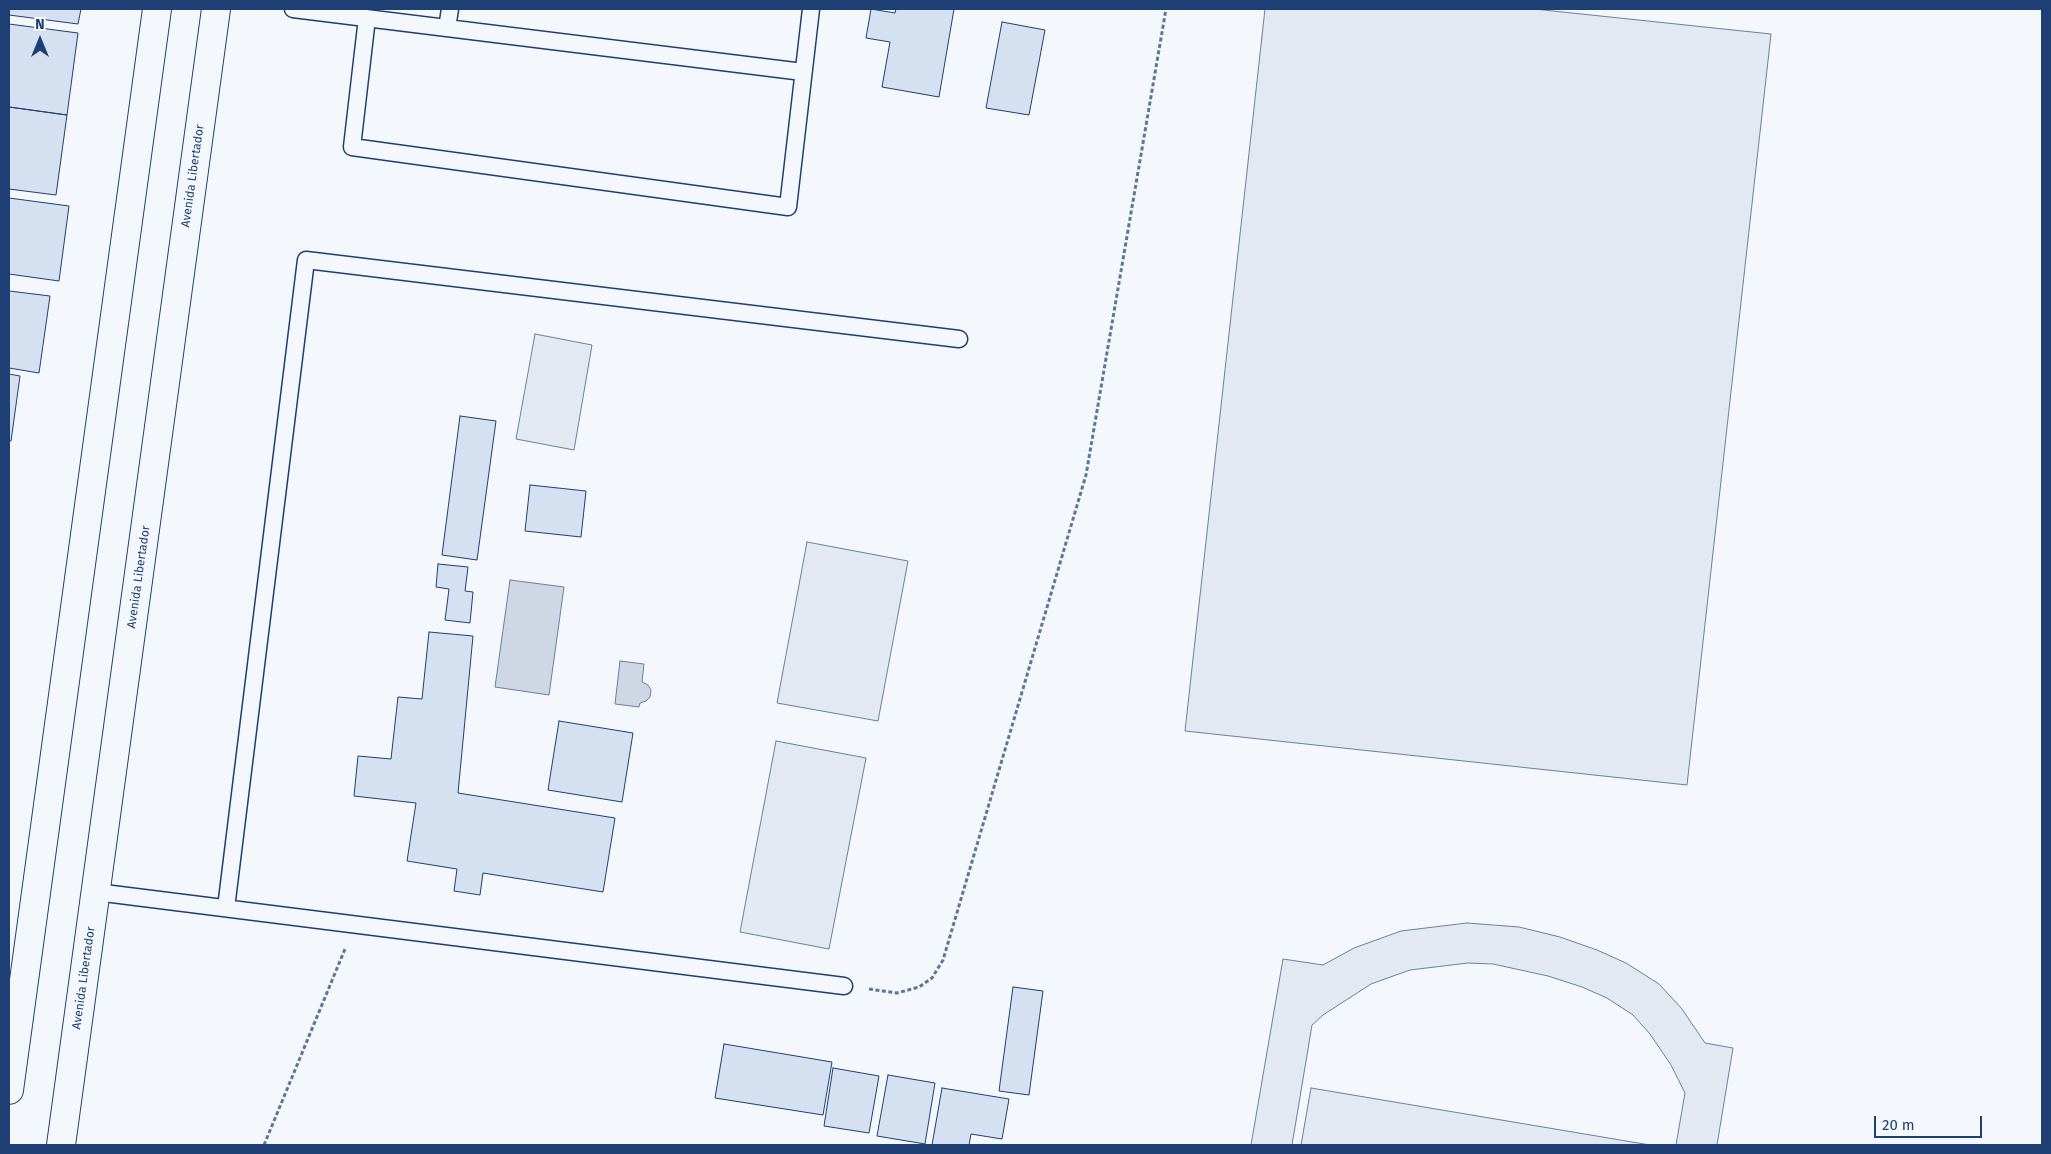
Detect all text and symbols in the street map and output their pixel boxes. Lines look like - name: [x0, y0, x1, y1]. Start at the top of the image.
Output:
- north arrow: [15, 15, 65, 65]
- text: N: [35, 16, 45, 33]
- street label: Avenida Libertador: [179, 124, 207, 228]
- street label: Avenida Libertador: [125, 525, 153, 629]
- street label: Avenida Libertador: [70, 926, 98, 1030]
- scale bar: [1876, 1106, 1984, 1138]
- text: 20 m: [1882, 1116, 1915, 1134]

